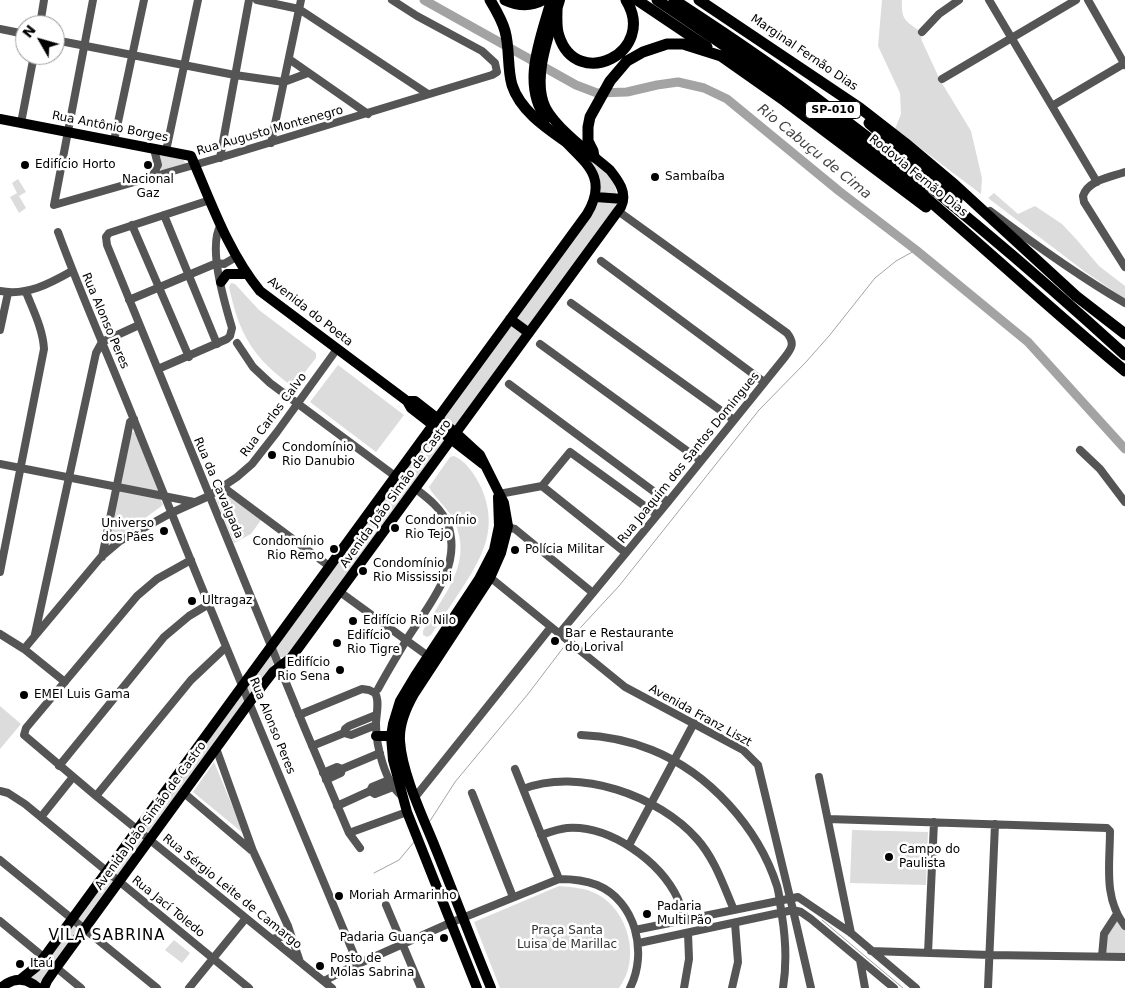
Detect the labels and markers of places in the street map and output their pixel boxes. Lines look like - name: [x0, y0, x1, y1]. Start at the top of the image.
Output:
- place label: Edifício Horto: [35, 158, 116, 172]
- marker: Edifício Horto: [19, 159, 31, 171]
- marker: Nacional Gaz: [142, 159, 154, 171]
- place label: Sambaíba: [665, 170, 725, 184]
- marker: Sambaíba: [649, 171, 661, 183]
- place label: Nacional Gaz: [122, 173, 174, 201]
- place label: Condomínio Rio Danubio: [282, 441, 355, 469]
- marker: Condomínio Rio Danubio: [266, 449, 278, 461]
- place label: Condomínio Rio Tejo: [405, 514, 477, 542]
- place label: Universo dos Pães: [101, 517, 154, 545]
- marker: Condomínio Rio Tejo: [389, 522, 401, 534]
- marker: Universo dos Pães: [158, 525, 170, 537]
- place label: Condomínio Rio Remo: [252, 535, 324, 563]
- marker: Condomínio Rio Remo: [328, 543, 340, 555]
- place label: Polícia Militar: [525, 543, 604, 557]
- marker: Polícia Militar: [509, 544, 521, 556]
- place label: Condomínio Rio Mississipi: [373, 557, 452, 585]
- marker: Condomínio Rio Mississipi: [357, 565, 369, 577]
- place label: Ultragaz: [202, 594, 252, 608]
- marker: Ultragaz: [186, 595, 198, 607]
- place label: Edifício Rio Nilo: [363, 614, 456, 628]
- marker: Edifício Rio Nilo: [347, 615, 359, 627]
- place label: Bar e Restaurante do Lorival: [565, 627, 674, 655]
- place label: Edifício Rio Tigre: [347, 629, 400, 657]
- marker: Bar e Restaurante do Lorival: [549, 635, 561, 647]
- marker: Edifício Rio Tigre: [331, 637, 343, 649]
- place label: Edifício Rio Sena: [277, 656, 330, 684]
- marker: Edifício Rio Sena: [334, 664, 346, 676]
- place label: EMEI Luis Gama: [34, 688, 130, 702]
- marker: EMEI Luis Gama: [18, 689, 30, 701]
- place label: Campo do Paulista: [899, 843, 960, 871]
- marker: Campo do Paulista: [883, 851, 895, 863]
- place label: Moriah Armarinho: [349, 889, 457, 903]
- marker: Moriah Armarinho: [333, 890, 345, 902]
- place label: Padaria Multi Pão: [657, 900, 712, 928]
- marker: Padaria Multi Pão: [641, 908, 653, 920]
- place label: Padaria Guança: [340, 931, 434, 945]
- marker: Padaria Guança: [438, 932, 450, 944]
- place label: Posto de Molas Sabrina: [330, 952, 414, 980]
- place label: Itaú: [30, 957, 53, 971]
- marker: Itaú: [14, 958, 26, 970]
- marker: Posto de Molas Sabrina: [314, 960, 326, 972]

